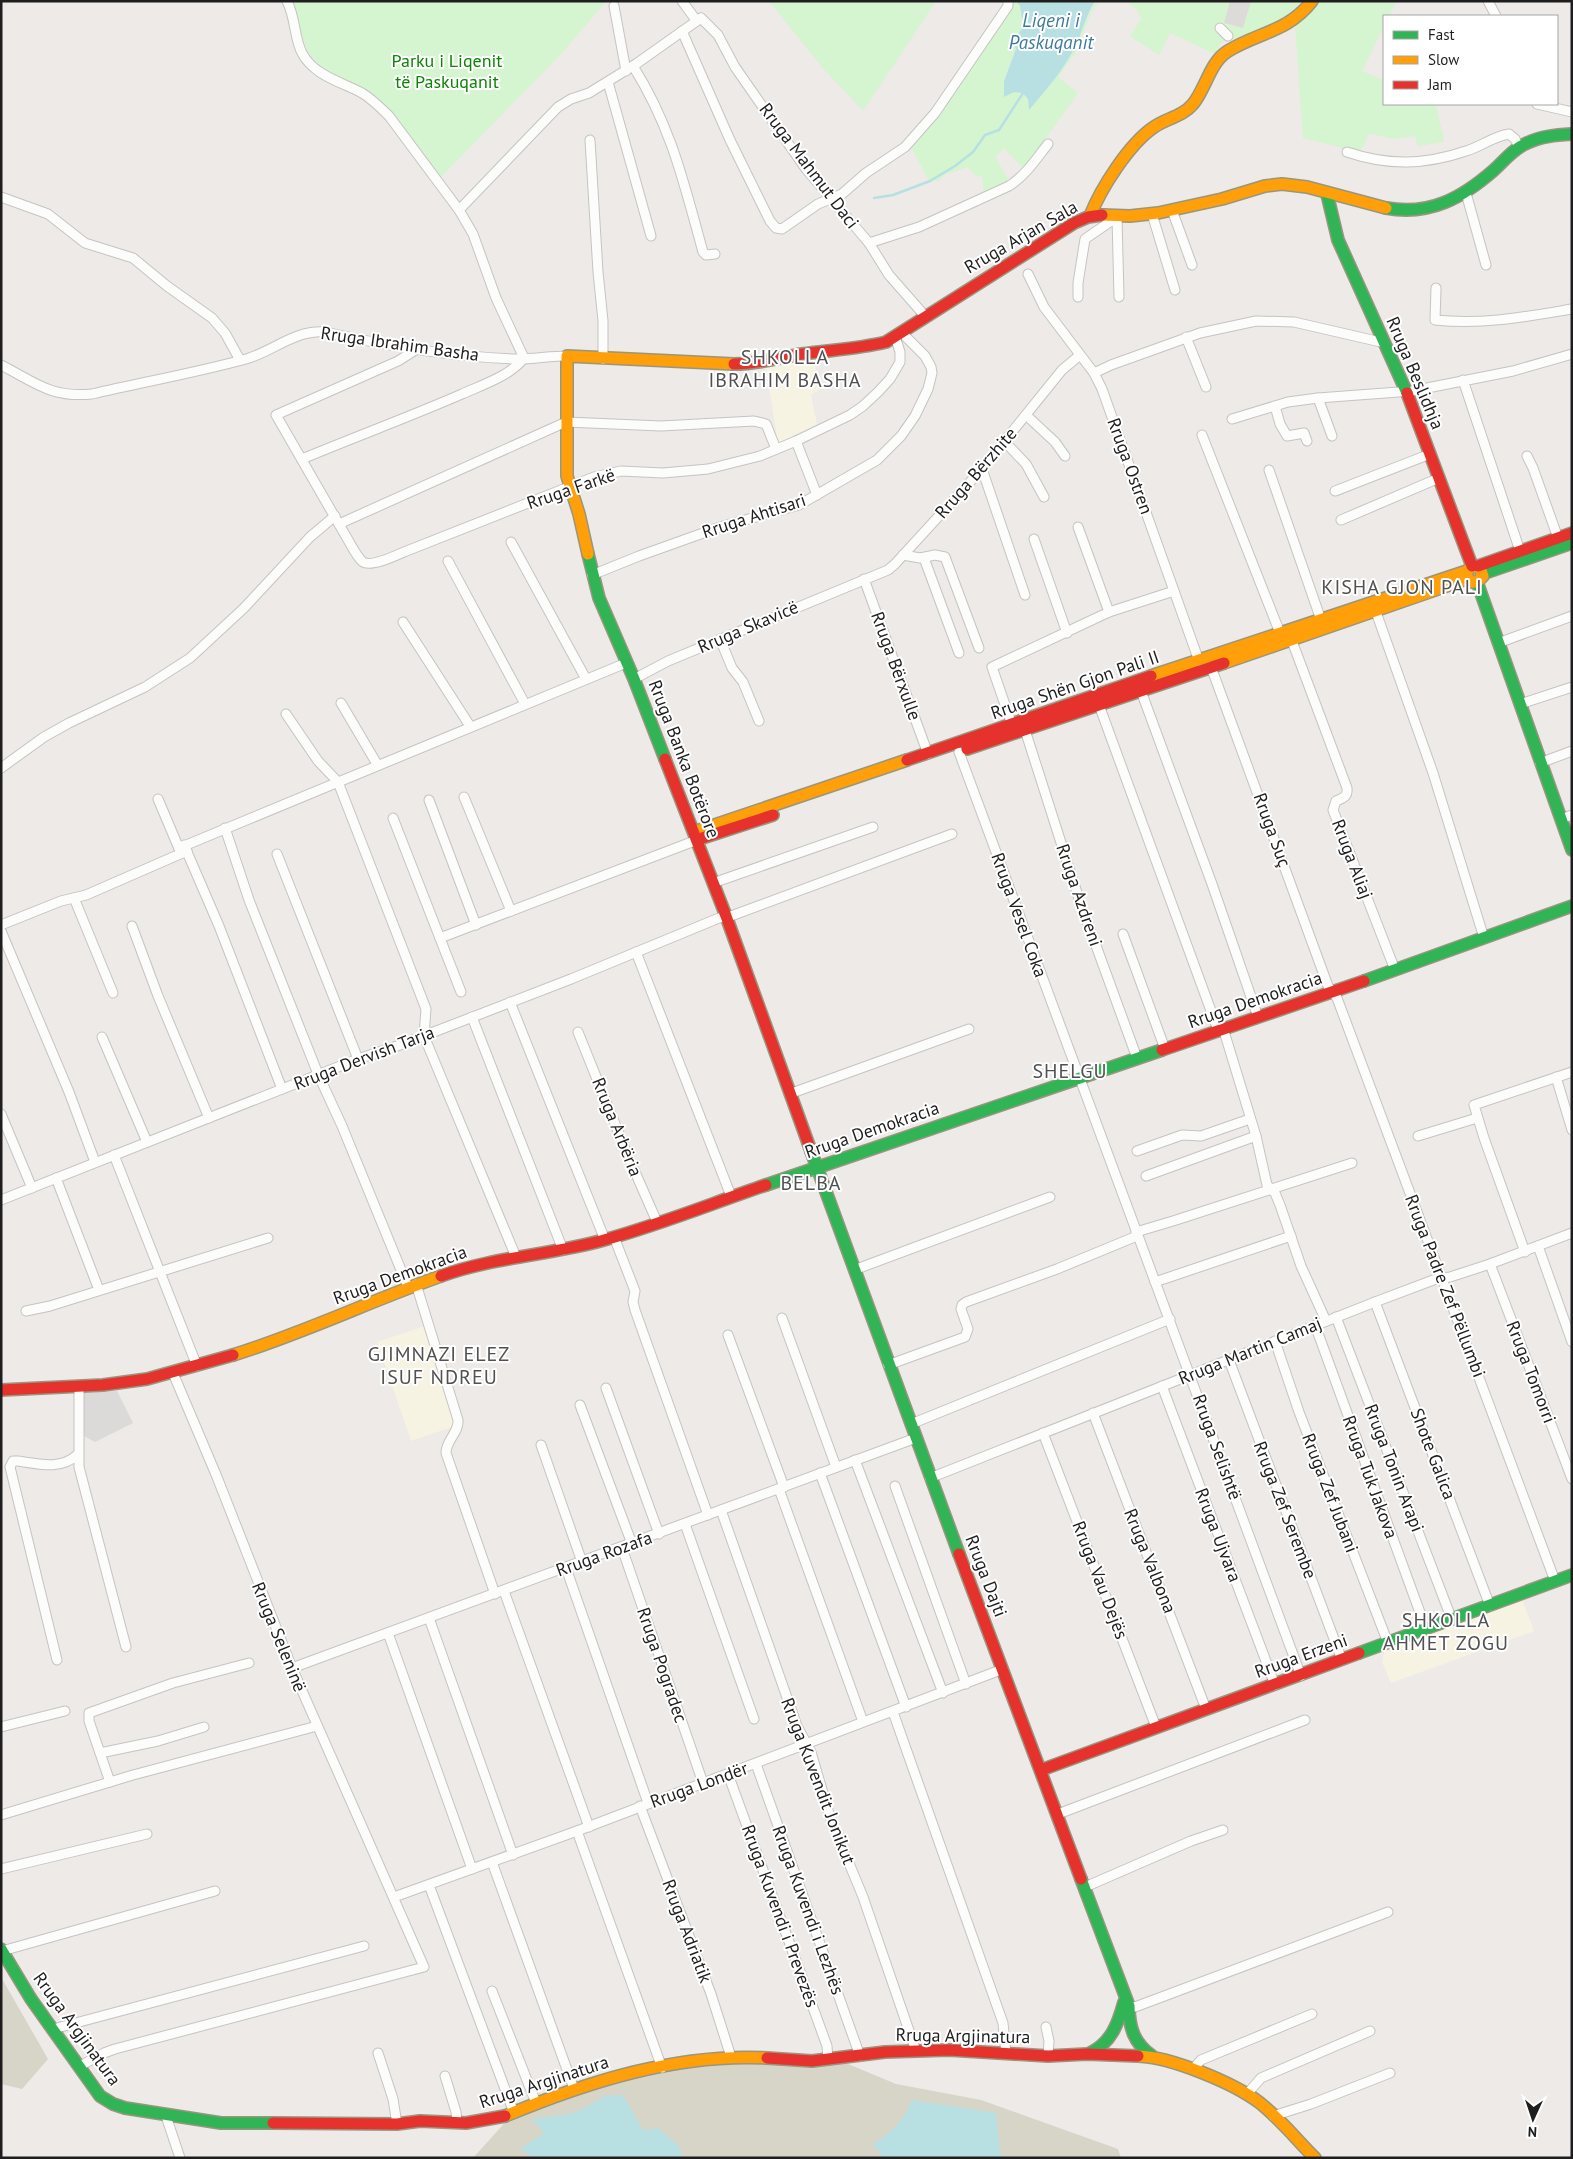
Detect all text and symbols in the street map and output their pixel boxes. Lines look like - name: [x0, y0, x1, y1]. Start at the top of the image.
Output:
- water label: Liqeni i Paskuqanit: [1009, 8, 1094, 54]
- legend: [1383, 15, 1558, 105]
- text: Fast: [1428, 25, 1455, 44]
- park label: Parku i Liqenit të Paskuqanit: [392, 49, 502, 93]
- text: Slow: [1428, 50, 1459, 69]
- text: Jam: [1427, 75, 1452, 94]
- street label: Rruga Mahmut Daci: [755, 98, 864, 233]
- street label: Rruga Arjan Sala: [960, 195, 1081, 278]
- street label: Rruga Beslidhja: [1381, 313, 1450, 433]
- street label: Rruga Ibrahim Basha: [319, 321, 481, 366]
- district label: SHKOLLA IBRAHIM BASHA: [708, 344, 862, 393]
- street label: Rruga Ostren: [1102, 415, 1159, 517]
- street label: Rruga Bërzhite: [930, 422, 1021, 523]
- street label: Rruga Farkë: [524, 463, 618, 514]
- street label: Rruga Ahtisari: [699, 488, 809, 543]
- district label: KISHA GJON PALI: [1321, 574, 1483, 600]
- street label: Rruga Skavicë: [694, 595, 802, 658]
- street label: Rruga Bërxulle: [866, 608, 927, 723]
- street label: Rruga Shën Gjon Pali II: [988, 645, 1162, 724]
- street label: Rruga Banka Botërore: [644, 676, 725, 841]
- street label: Rruga Suç: [1248, 790, 1296, 870]
- street label: Rruga Aliaj: [1327, 816, 1378, 902]
- street label: Rruga Azdreni: [1051, 841, 1108, 949]
- street label: Rruga Vesel Coka: [986, 849, 1053, 980]
- street label: Rruga Demokracia: [1185, 966, 1325, 1033]
- street label: Rruga Dervish Tarja: [290, 1020, 437, 1095]
- district label: SHELGU: [1032, 1058, 1108, 1084]
- street label: Rruga Arbëria: [587, 1074, 648, 1180]
- street label: Rruga Demokracia: [802, 1096, 942, 1163]
- district label: BELBA: [780, 1170, 842, 1196]
- street label: Rruga Padre Zef Pëllumbi: [1400, 1191, 1491, 1380]
- street label: Rruga Demokracia: [330, 1240, 470, 1309]
- street label: Rruga Martin Camaj: [1175, 1311, 1325, 1390]
- street label: Rruga Tomorri: [1501, 1317, 1562, 1426]
- district label: GJIMNAZI ELEZ ISUF NDREU: [368, 1341, 510, 1390]
- street label: Rruga Selishtë: [1188, 1391, 1247, 1503]
- street label: Rruga Tonin Arapi: [1359, 1400, 1429, 1535]
- street label: Shote Galica: [1406, 1405, 1461, 1503]
- street label: Rruga Tuk Jakova: [1338, 1412, 1403, 1542]
- street label: Rruga Zef Jubani: [1297, 1430, 1364, 1556]
- street label: Rruga Zef Serembe: [1249, 1438, 1322, 1582]
- street label: Rruga Ujvara: [1190, 1485, 1247, 1585]
- street label: Rruga Valbona: [1119, 1505, 1182, 1617]
- street label: Rruga Vau Dejës: [1067, 1518, 1133, 1642]
- street label: Rruga Rozafa: [553, 1526, 655, 1582]
- street label: Rruga Dajti: [960, 1531, 1013, 1620]
- street label: Rruga Seleninë: [247, 1578, 312, 1695]
- street label: Rruga Pogradec: [632, 1604, 693, 1725]
- district label: SHKOLLA AHMET ZOGU: [1383, 1607, 1509, 1656]
- street label: Rruga Erzeni: [1251, 1628, 1350, 1683]
- street label: Rruga Kuvendit Jonikut: [776, 1694, 861, 1867]
- street label: Rruga Londër: [647, 1756, 751, 1813]
- street label: Rruga Kuvendi i Prevezës: [737, 1821, 824, 2010]
- street label: Rruga Kuvendi i Lezhës: [767, 1822, 850, 1997]
- street label: Rruga Adriatik: [657, 1876, 718, 1986]
- street label: Rruga Argjinatura: [28, 1967, 126, 2090]
- street label: Rruga Argjinatura: [895, 2023, 1031, 2048]
- street label: Rruga Argjinatura: [476, 2050, 611, 2113]
- north arrow: [1508, 2094, 1558, 2144]
- text: N: [1527, 2123, 1537, 2141]

